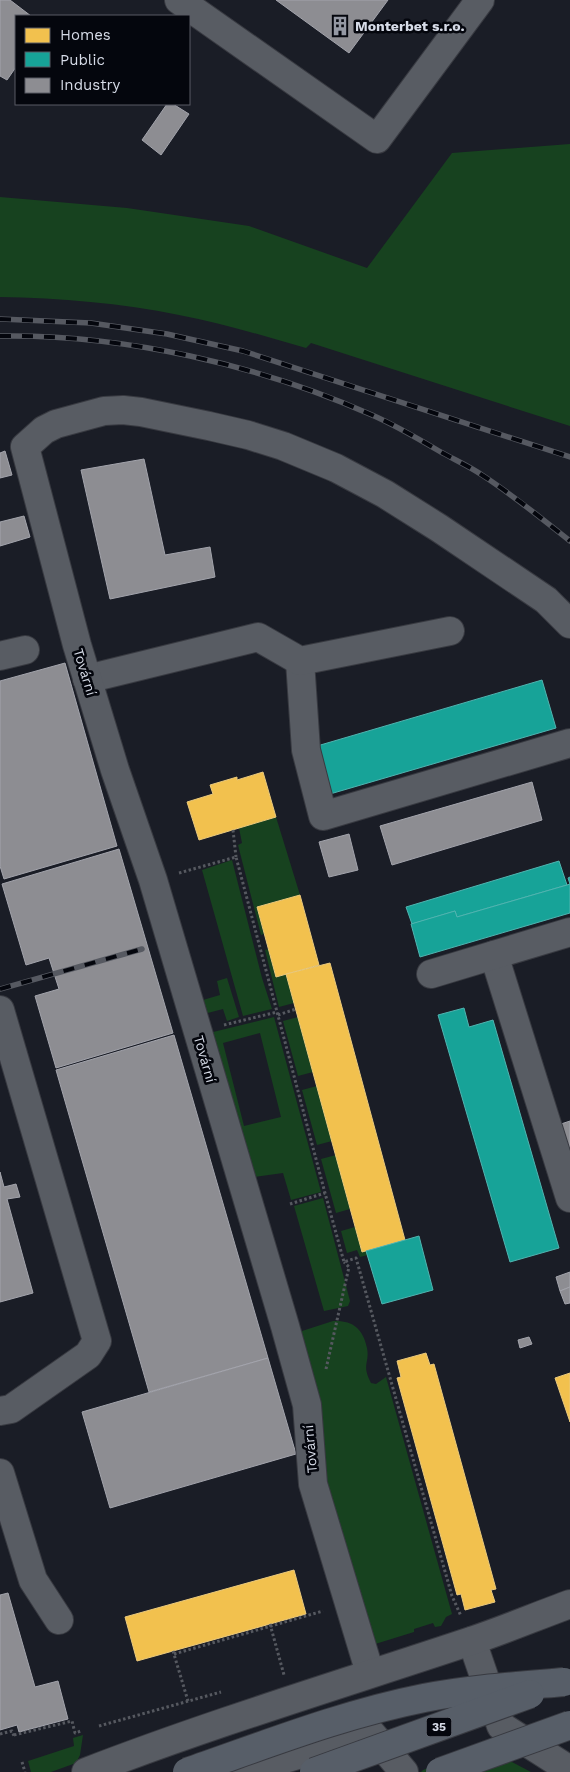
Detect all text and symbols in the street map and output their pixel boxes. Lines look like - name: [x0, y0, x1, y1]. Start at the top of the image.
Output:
- legend: [15, 15, 190, 105]
- building icon: Monterbet s.r.o.: [329, 15, 351, 37]
- place label: Monterbet s.r.o.: [355, 18, 464, 34]
- text: Homes: [60, 26, 111, 44]
- text: Public: [60, 51, 105, 69]
- text: Industry: [60, 76, 121, 94]
- street label: Tovární: [70, 646, 100, 698]
- street label: Tovární: [191, 1034, 219, 1085]
- street label: Tovární: [300, 1424, 320, 1474]
- road number: 35: [426, 1718, 452, 1736]

